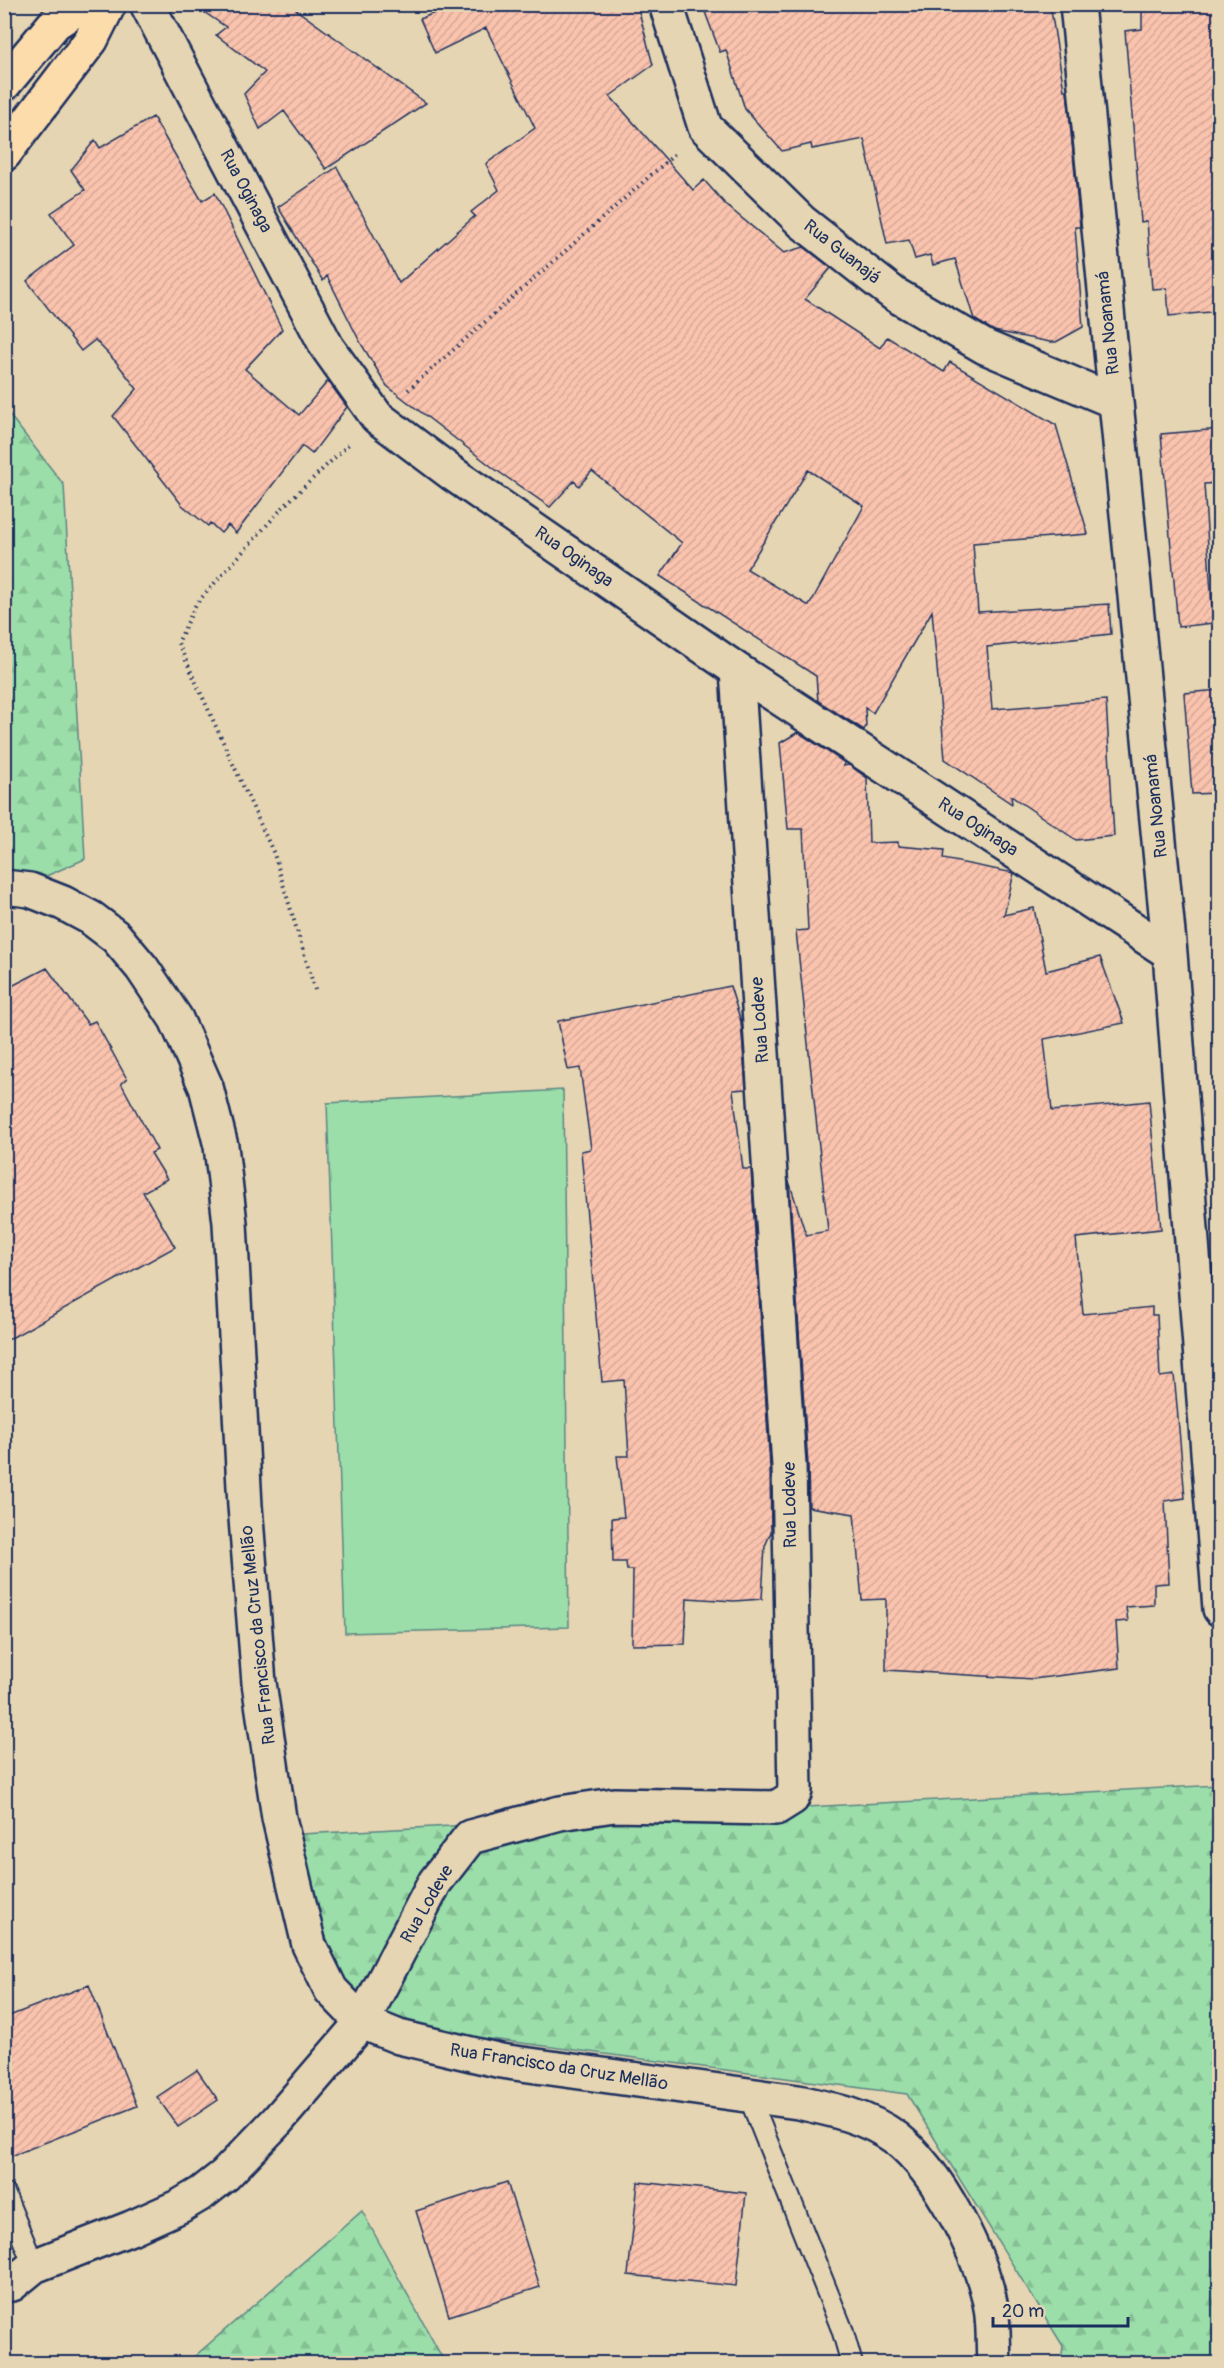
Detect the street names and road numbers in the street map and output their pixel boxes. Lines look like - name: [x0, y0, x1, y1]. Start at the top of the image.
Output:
- street label: Rua Oginaga: [214, 145, 278, 237]
- street label: Rua Guanajá: [799, 215, 885, 289]
- street label: Rua Noanamá: [1091, 270, 1125, 376]
- street label: Rua Oginaga: [530, 521, 618, 593]
- street label: Rua Noanamá: [1139, 753, 1173, 859]
- street label: Rua Oginaga: [933, 793, 1023, 861]
- street label: Rua Lodeve: [746, 976, 774, 1064]
- street label: Rua Lodeve: [778, 1461, 802, 1548]
- street label: Rua Francisco da Cruz Mellão: [235, 1524, 281, 1746]
- street label: Rua Lodeve: [395, 1861, 459, 1947]
- street label: Rua Francisco da Cruz Mellão: [448, 2038, 670, 2096]

